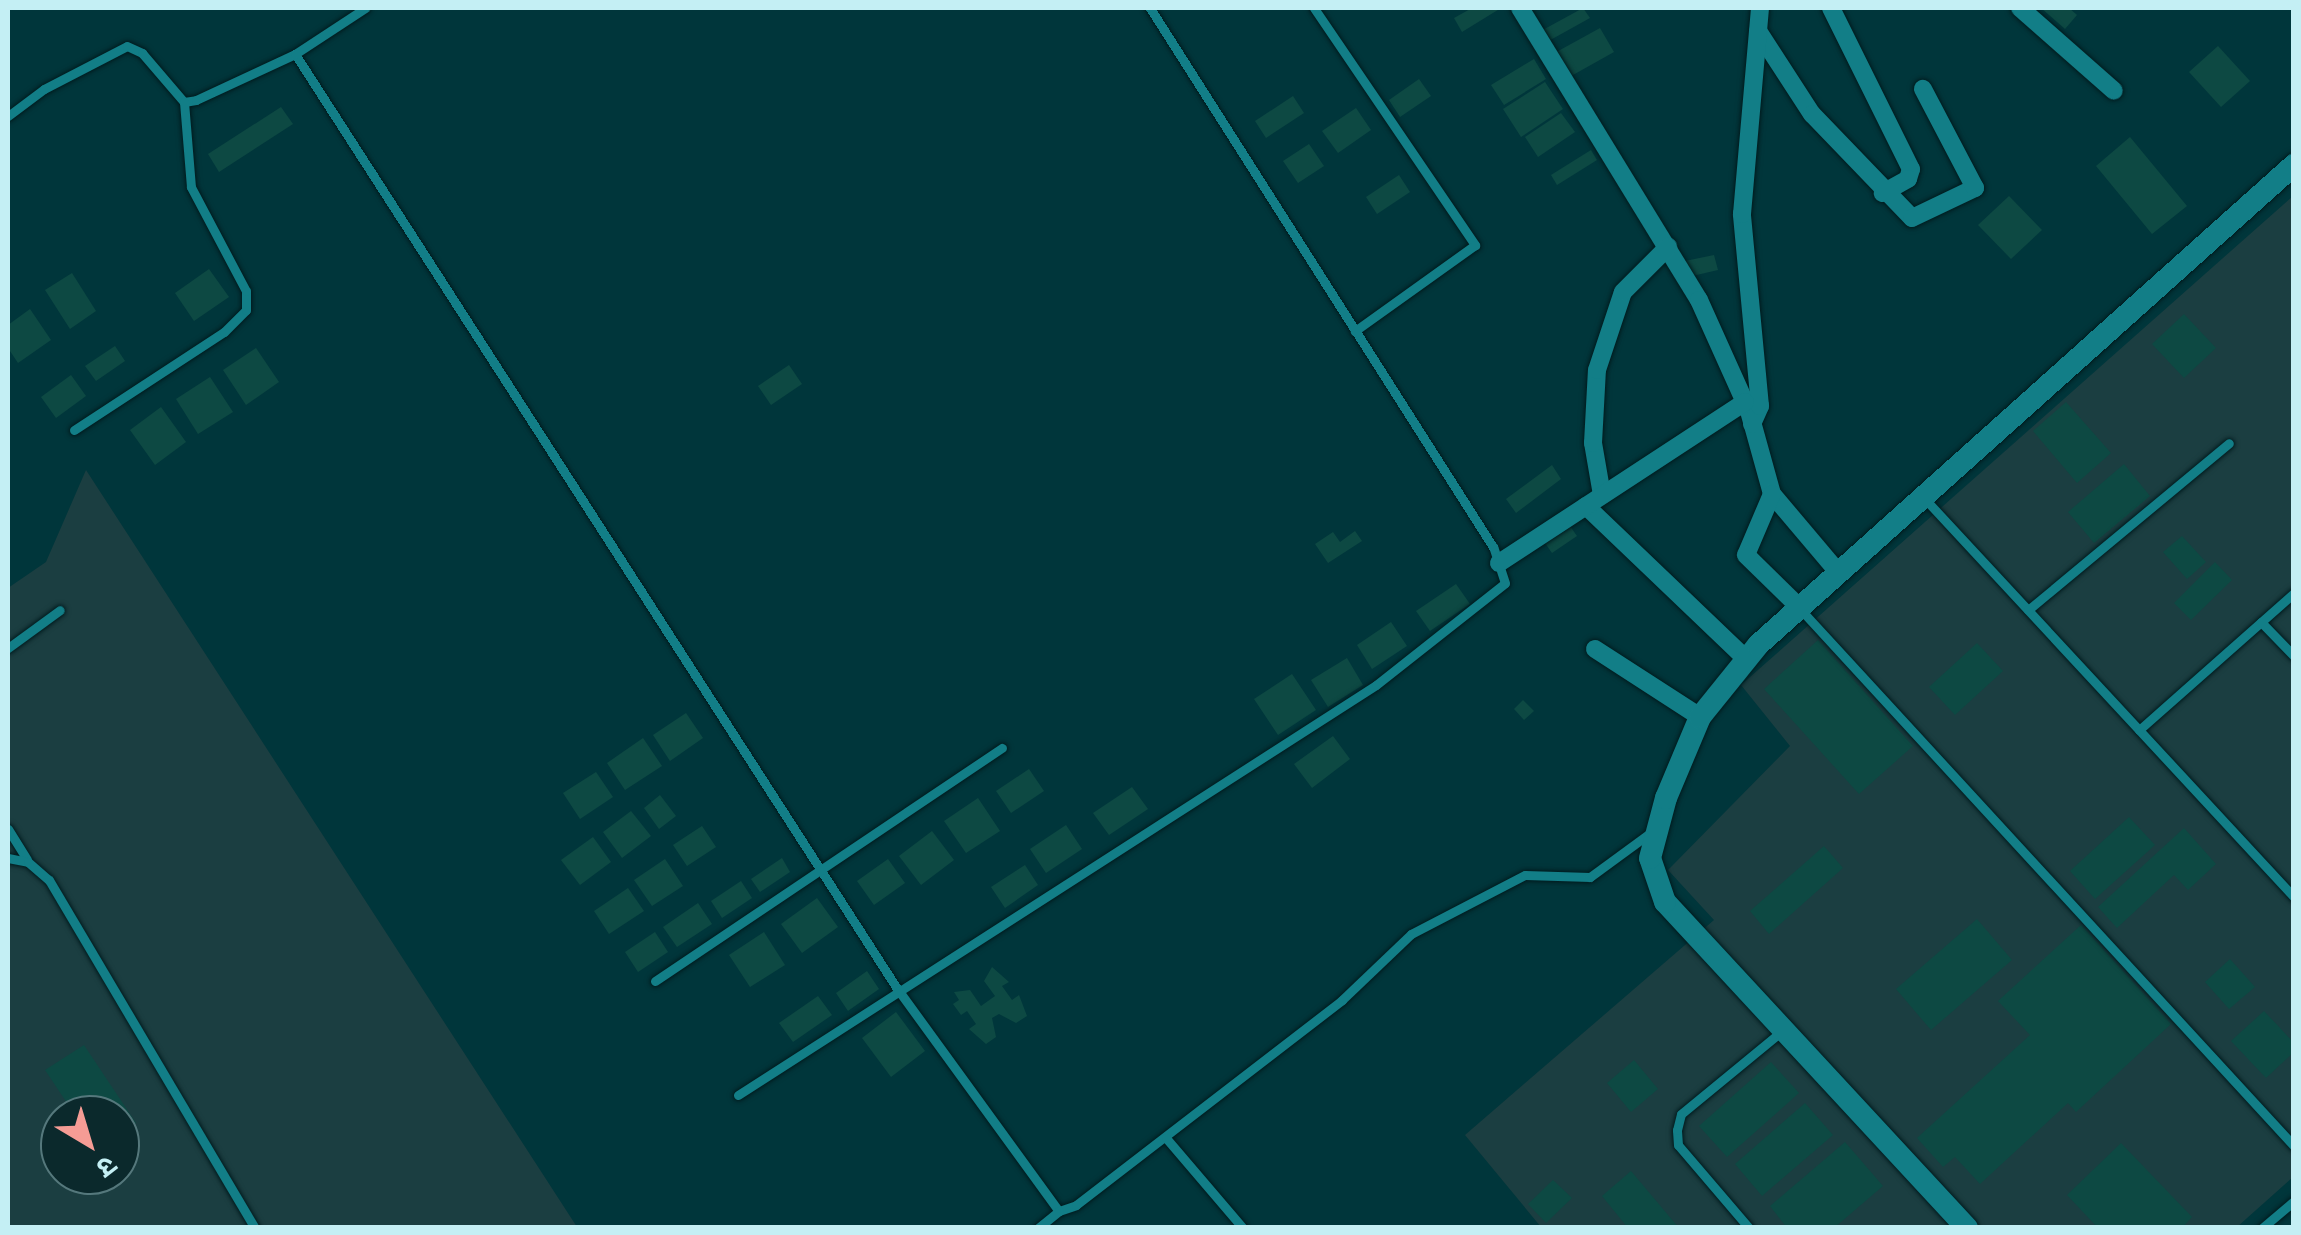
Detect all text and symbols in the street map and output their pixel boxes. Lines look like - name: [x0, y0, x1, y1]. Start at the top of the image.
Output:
- north arrow: [40, 1095, 140, 1195]
- text: उ: [90, 1148, 125, 1187]

